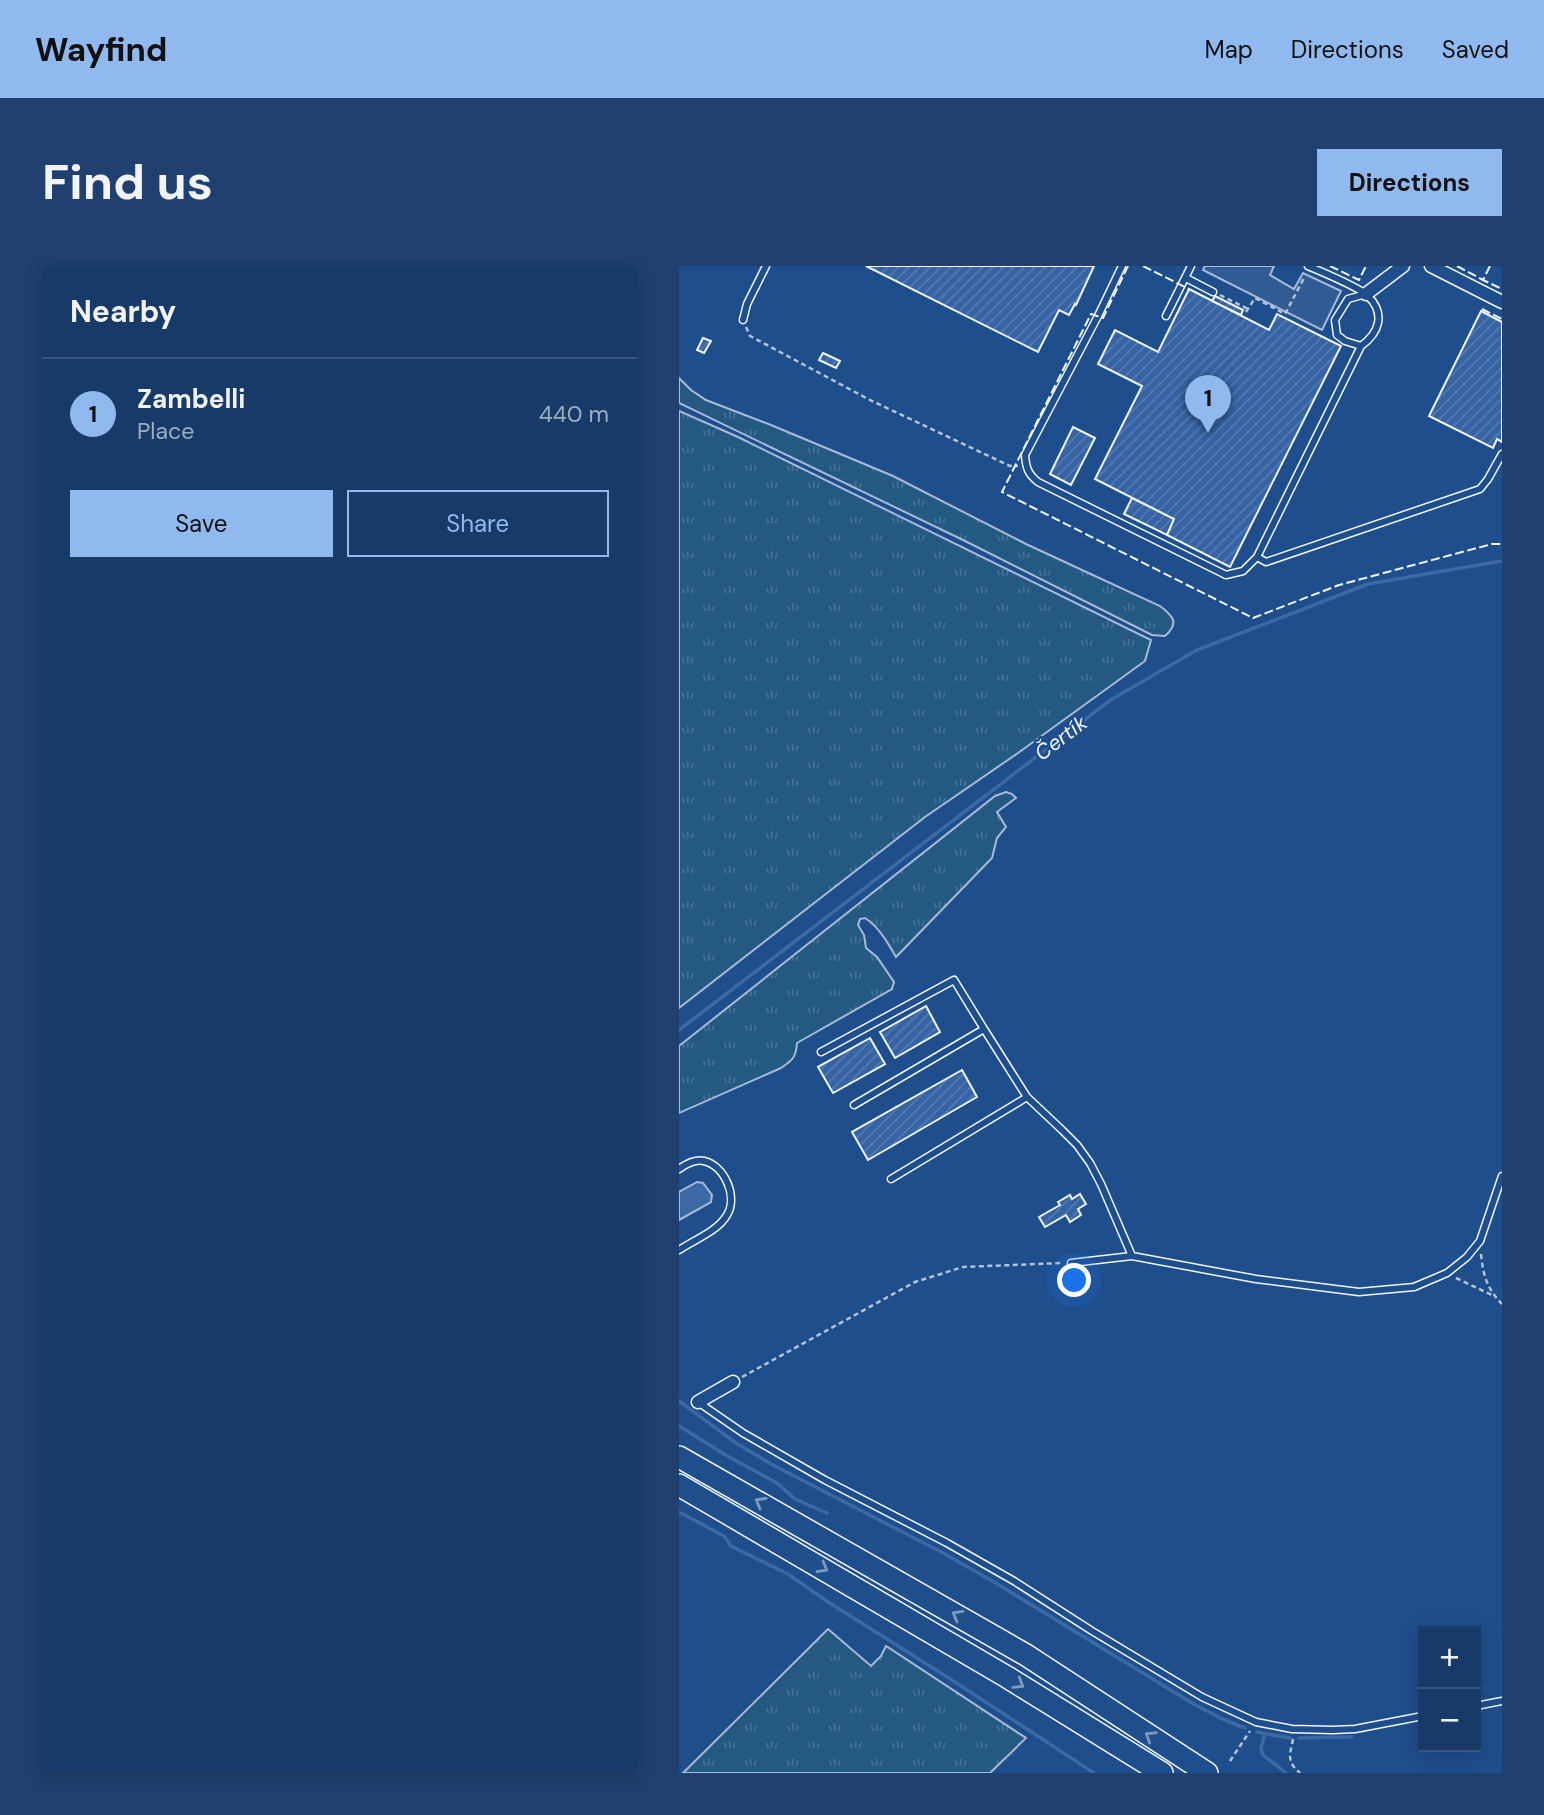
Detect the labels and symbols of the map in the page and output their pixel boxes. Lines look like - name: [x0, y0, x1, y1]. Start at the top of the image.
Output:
- pin: 1: [1185, 375, 1231, 433]
- water label: Čertík: [1029, 709, 1093, 767]
- your location: [1057, 1263, 1091, 1297]
- one-way arrow: [754, 1497, 767, 1510]
- one-way arrow: [815, 1560, 828, 1573]
- one-way arrow: [952, 1610, 964, 1623]
- one-way arrow: [1011, 1675, 1024, 1688]
- one-way arrow: [1144, 1731, 1157, 1744]

